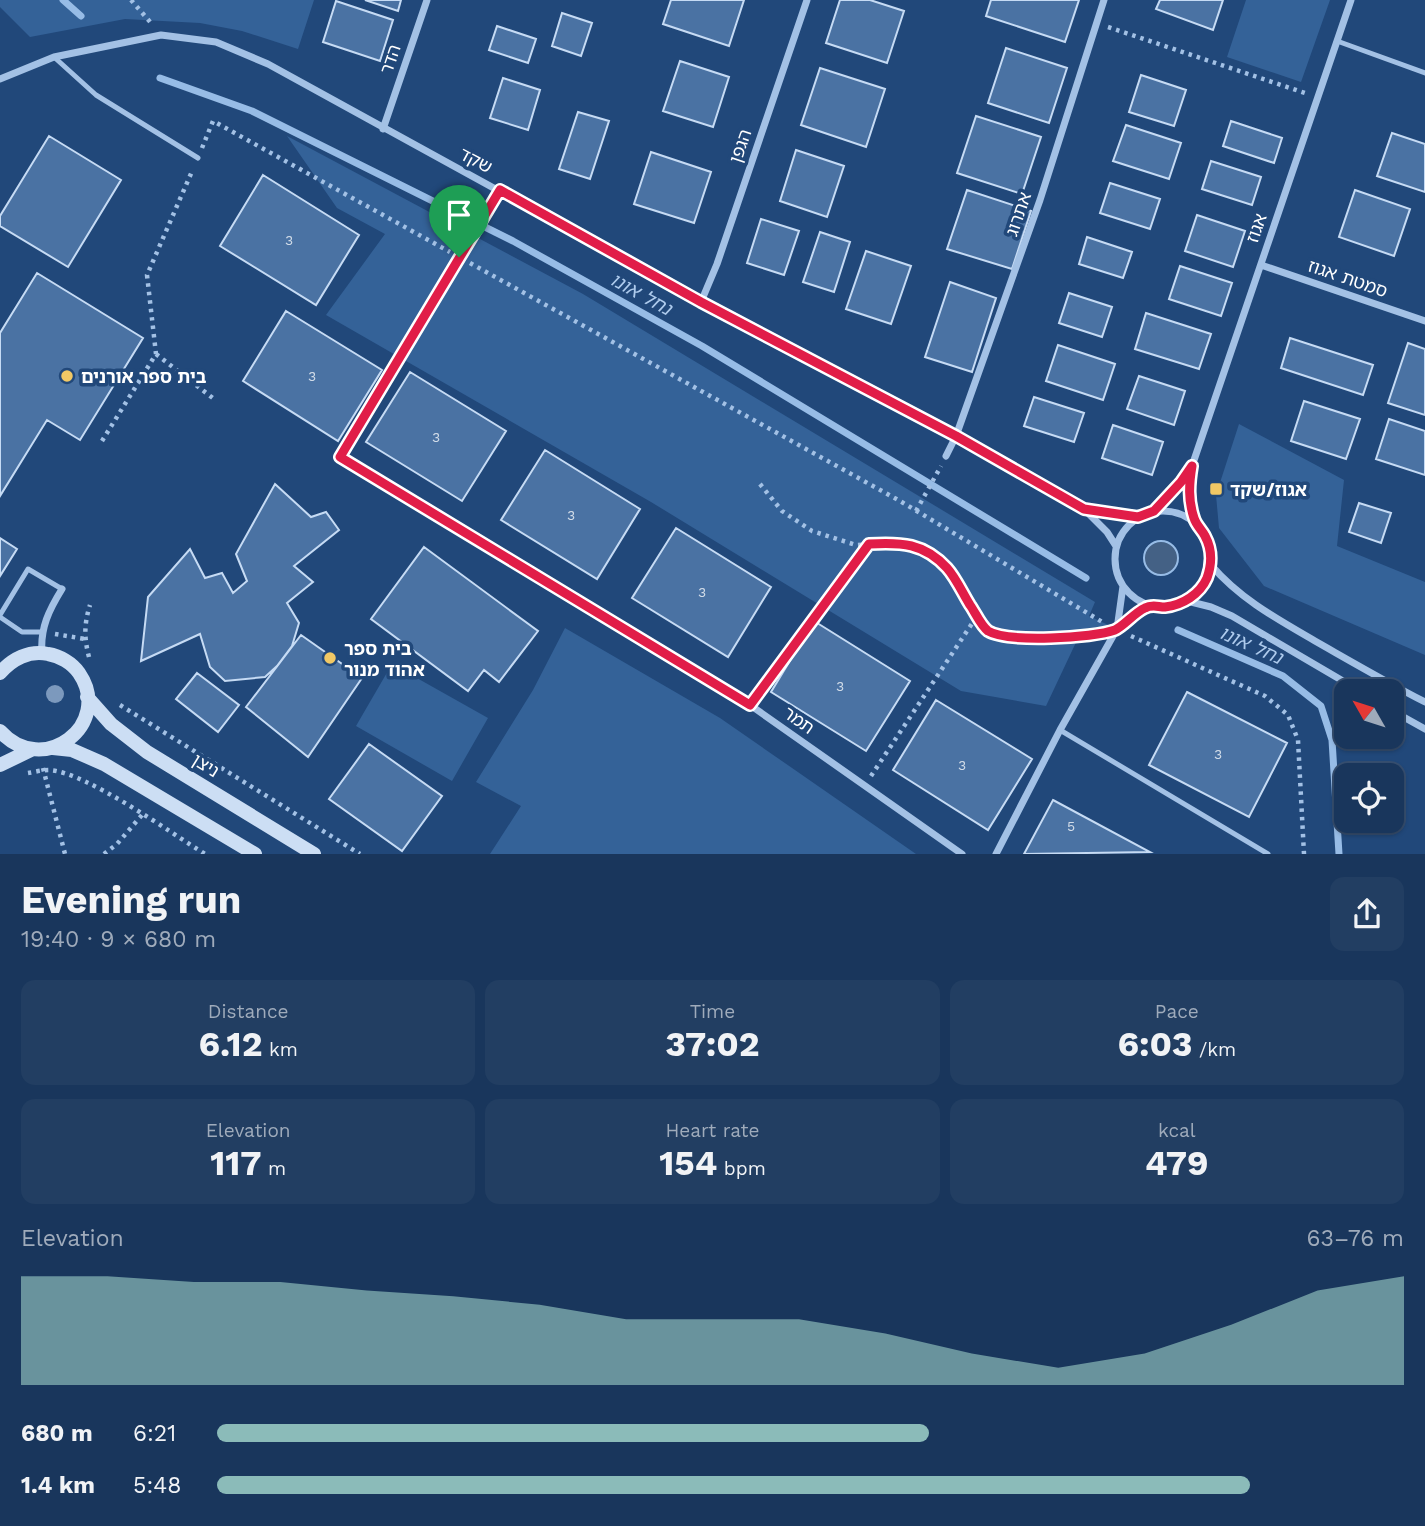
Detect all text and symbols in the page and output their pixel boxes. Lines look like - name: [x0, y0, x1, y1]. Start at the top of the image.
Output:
- street label: הדר: [375, 41, 405, 77]
- street label: הגפן: [724, 126, 756, 166]
- street label: שקד: [456, 143, 496, 177]
- pin: [429, 185, 489, 257]
- street label: אתרוג: [1001, 189, 1035, 239]
- icon: arrive: [440, 196, 478, 234]
- street label: אגוז: [1241, 211, 1271, 245]
- house number: 3: [285, 232, 293, 248]
- street label: סמטת אגוז: [1305, 255, 1391, 301]
- water label: נחל אונו: [606, 268, 677, 321]
- place label: בית ספר אורנים: [81, 366, 207, 387]
- marker: בית ספר אורנים: [59, 368, 75, 384]
- house number: 3: [308, 368, 316, 384]
- house number: 3: [432, 429, 440, 445]
- place label: אגוז/שקד: [1230, 479, 1307, 500]
- marker: אגוז/שקד: [1208, 481, 1224, 497]
- house number: 3: [567, 507, 575, 523]
- house number: 3: [698, 584, 706, 600]
- water label: נחל אונו: [1216, 621, 1288, 670]
- place label: בית ספר אהוד מנור: [344, 638, 425, 680]
- marker: בית ספר אהוד מנור: [322, 650, 338, 666]
- house number: 3: [836, 678, 844, 694]
- north arrow: [1334, 679, 1404, 749]
- map controls: [1334, 679, 1404, 833]
- street label: תמר: [779, 702, 819, 738]
- house number: 3: [1214, 746, 1222, 762]
- street label: ניצן: [189, 749, 223, 781]
- house number: 3: [958, 757, 966, 773]
- button: locate: [1334, 763, 1404, 833]
- house number: 5: [1067, 818, 1075, 834]
- button: share: [1330, 877, 1404, 951]
- text: Evening run: [21, 878, 241, 922]
- text: 19:40 · 9 × 680 m: [21, 926, 216, 953]
- text: Distance: [208, 1000, 289, 1023]
- text: Time: [690, 1000, 735, 1023]
- text: Pace: [1155, 1000, 1199, 1023]
- text: 6.12: [198, 1023, 263, 1065]
- text: 37:02: [665, 1023, 760, 1065]
- text: 6:03: [1117, 1023, 1193, 1065]
- text: km: [263, 1038, 298, 1061]
- text: /km: [1193, 1038, 1236, 1061]
- text: Elevation: [206, 1119, 291, 1142]
- text: Heart rate: [666, 1119, 759, 1142]
- text: kcal: [1158, 1119, 1196, 1142]
- text: 117: [210, 1142, 262, 1184]
- text: 154: [659, 1142, 717, 1184]
- text: 479: [1145, 1142, 1209, 1184]
- text: m: [262, 1157, 286, 1180]
- text: bpm: [717, 1157, 766, 1180]
- text: Elevation: [21, 1225, 124, 1252]
- text: 63–76 m: [1307, 1225, 1404, 1252]
- text: 680 m: [21, 1420, 93, 1447]
- text: 6:21: [133, 1420, 176, 1447]
- text: 1.4 km: [21, 1472, 95, 1499]
- text: 5:48: [133, 1472, 181, 1499]

